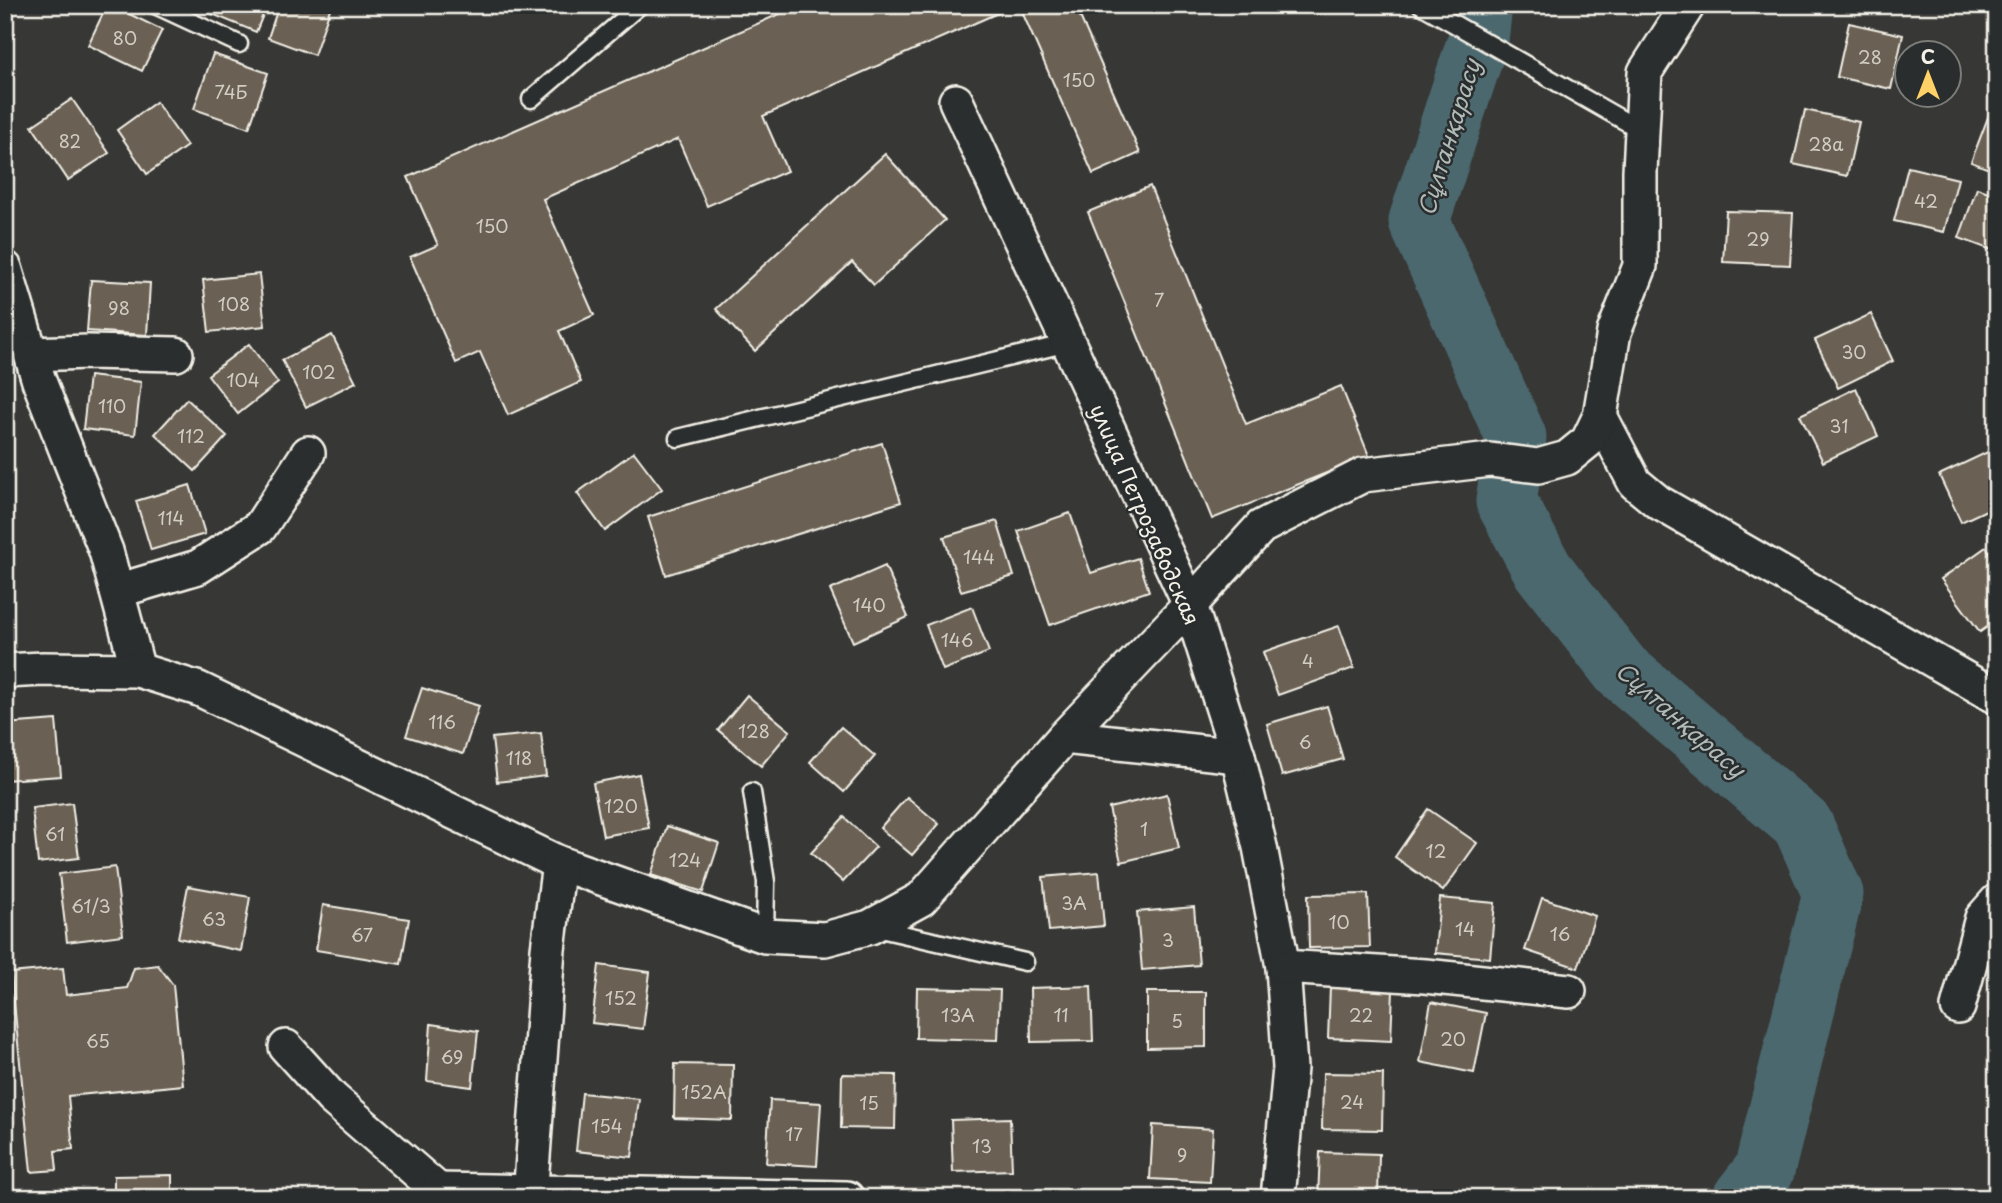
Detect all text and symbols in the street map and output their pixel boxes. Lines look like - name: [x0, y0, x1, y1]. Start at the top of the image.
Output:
- house number: 80: [113, 24, 137, 51]
- north arrow: [1894, 38, 1964, 108]
- text: С: [1921, 42, 1935, 70]
- house number: 28: [1858, 43, 1882, 70]
- water label: Сұлтанқарасу: [1408, 53, 1489, 220]
- house number: 150: [1063, 66, 1095, 93]
- house number: 74Б: [214, 78, 248, 105]
- house number: 82: [59, 127, 81, 154]
- house number: 28а: [1808, 130, 1844, 157]
- house number: 42: [1914, 187, 1938, 214]
- house number: 150: [476, 212, 508, 239]
- house number: 29: [1747, 225, 1769, 252]
- house number: 7: [1154, 286, 1164, 313]
- house number: 108: [218, 290, 250, 317]
- house number: 98: [108, 294, 130, 321]
- house number: 30: [1841, 338, 1867, 365]
- house number: 102: [302, 358, 336, 385]
- house number: 104: [226, 366, 260, 393]
- house number: 110: [98, 392, 126, 419]
- street label: улица Петрозаводская: [1083, 398, 1209, 630]
- house number: 31: [1830, 412, 1848, 439]
- house number: 112: [177, 422, 205, 449]
- house number: 114: [158, 504, 184, 531]
- house number: 144: [963, 543, 995, 570]
- house number: 140: [852, 591, 886, 618]
- house number: 146: [941, 626, 973, 653]
- house number: 4: [1302, 647, 1314, 674]
- water label: Сұлтанқарасу: [1608, 653, 1755, 787]
- house number: 116: [428, 708, 456, 735]
- house number: 128: [738, 717, 770, 744]
- house number: 6: [1299, 728, 1311, 755]
- house number: 118: [506, 744, 532, 771]
- house number: 120: [604, 792, 638, 819]
- house number: 1: [1140, 815, 1148, 842]
- house number: 61: [45, 820, 65, 847]
- house number: 12: [1426, 837, 1446, 864]
- house number: 124: [669, 846, 701, 873]
- house number: 3А: [1061, 889, 1087, 916]
- house number: 61/3: [71, 892, 111, 919]
- house number: 63: [202, 905, 226, 932]
- house number: 10: [1328, 908, 1350, 935]
- house number: 14: [1455, 915, 1475, 942]
- house number: 16: [1550, 920, 1570, 947]
- house number: 67: [351, 921, 373, 948]
- house number: 3: [1162, 926, 1174, 953]
- house number: 152: [605, 984, 637, 1011]
- house number: 13А: [941, 1001, 975, 1028]
- house number: 11: [1053, 1001, 1069, 1028]
- house number: 22: [1349, 1001, 1373, 1028]
- house number: 5: [1171, 1007, 1183, 1034]
- house number: 20: [1440, 1025, 1466, 1052]
- house number: 65: [86, 1027, 110, 1054]
- house number: 69: [441, 1043, 463, 1070]
- house number: 152А: [681, 1078, 727, 1105]
- house number: 24: [1340, 1088, 1364, 1115]
- house number: 15: [859, 1089, 879, 1116]
- house number: 154: [591, 1112, 623, 1139]
- house number: 17: [785, 1120, 803, 1147]
- house number: 13: [972, 1132, 992, 1159]
- house number: 9: [1177, 1141, 1187, 1168]

